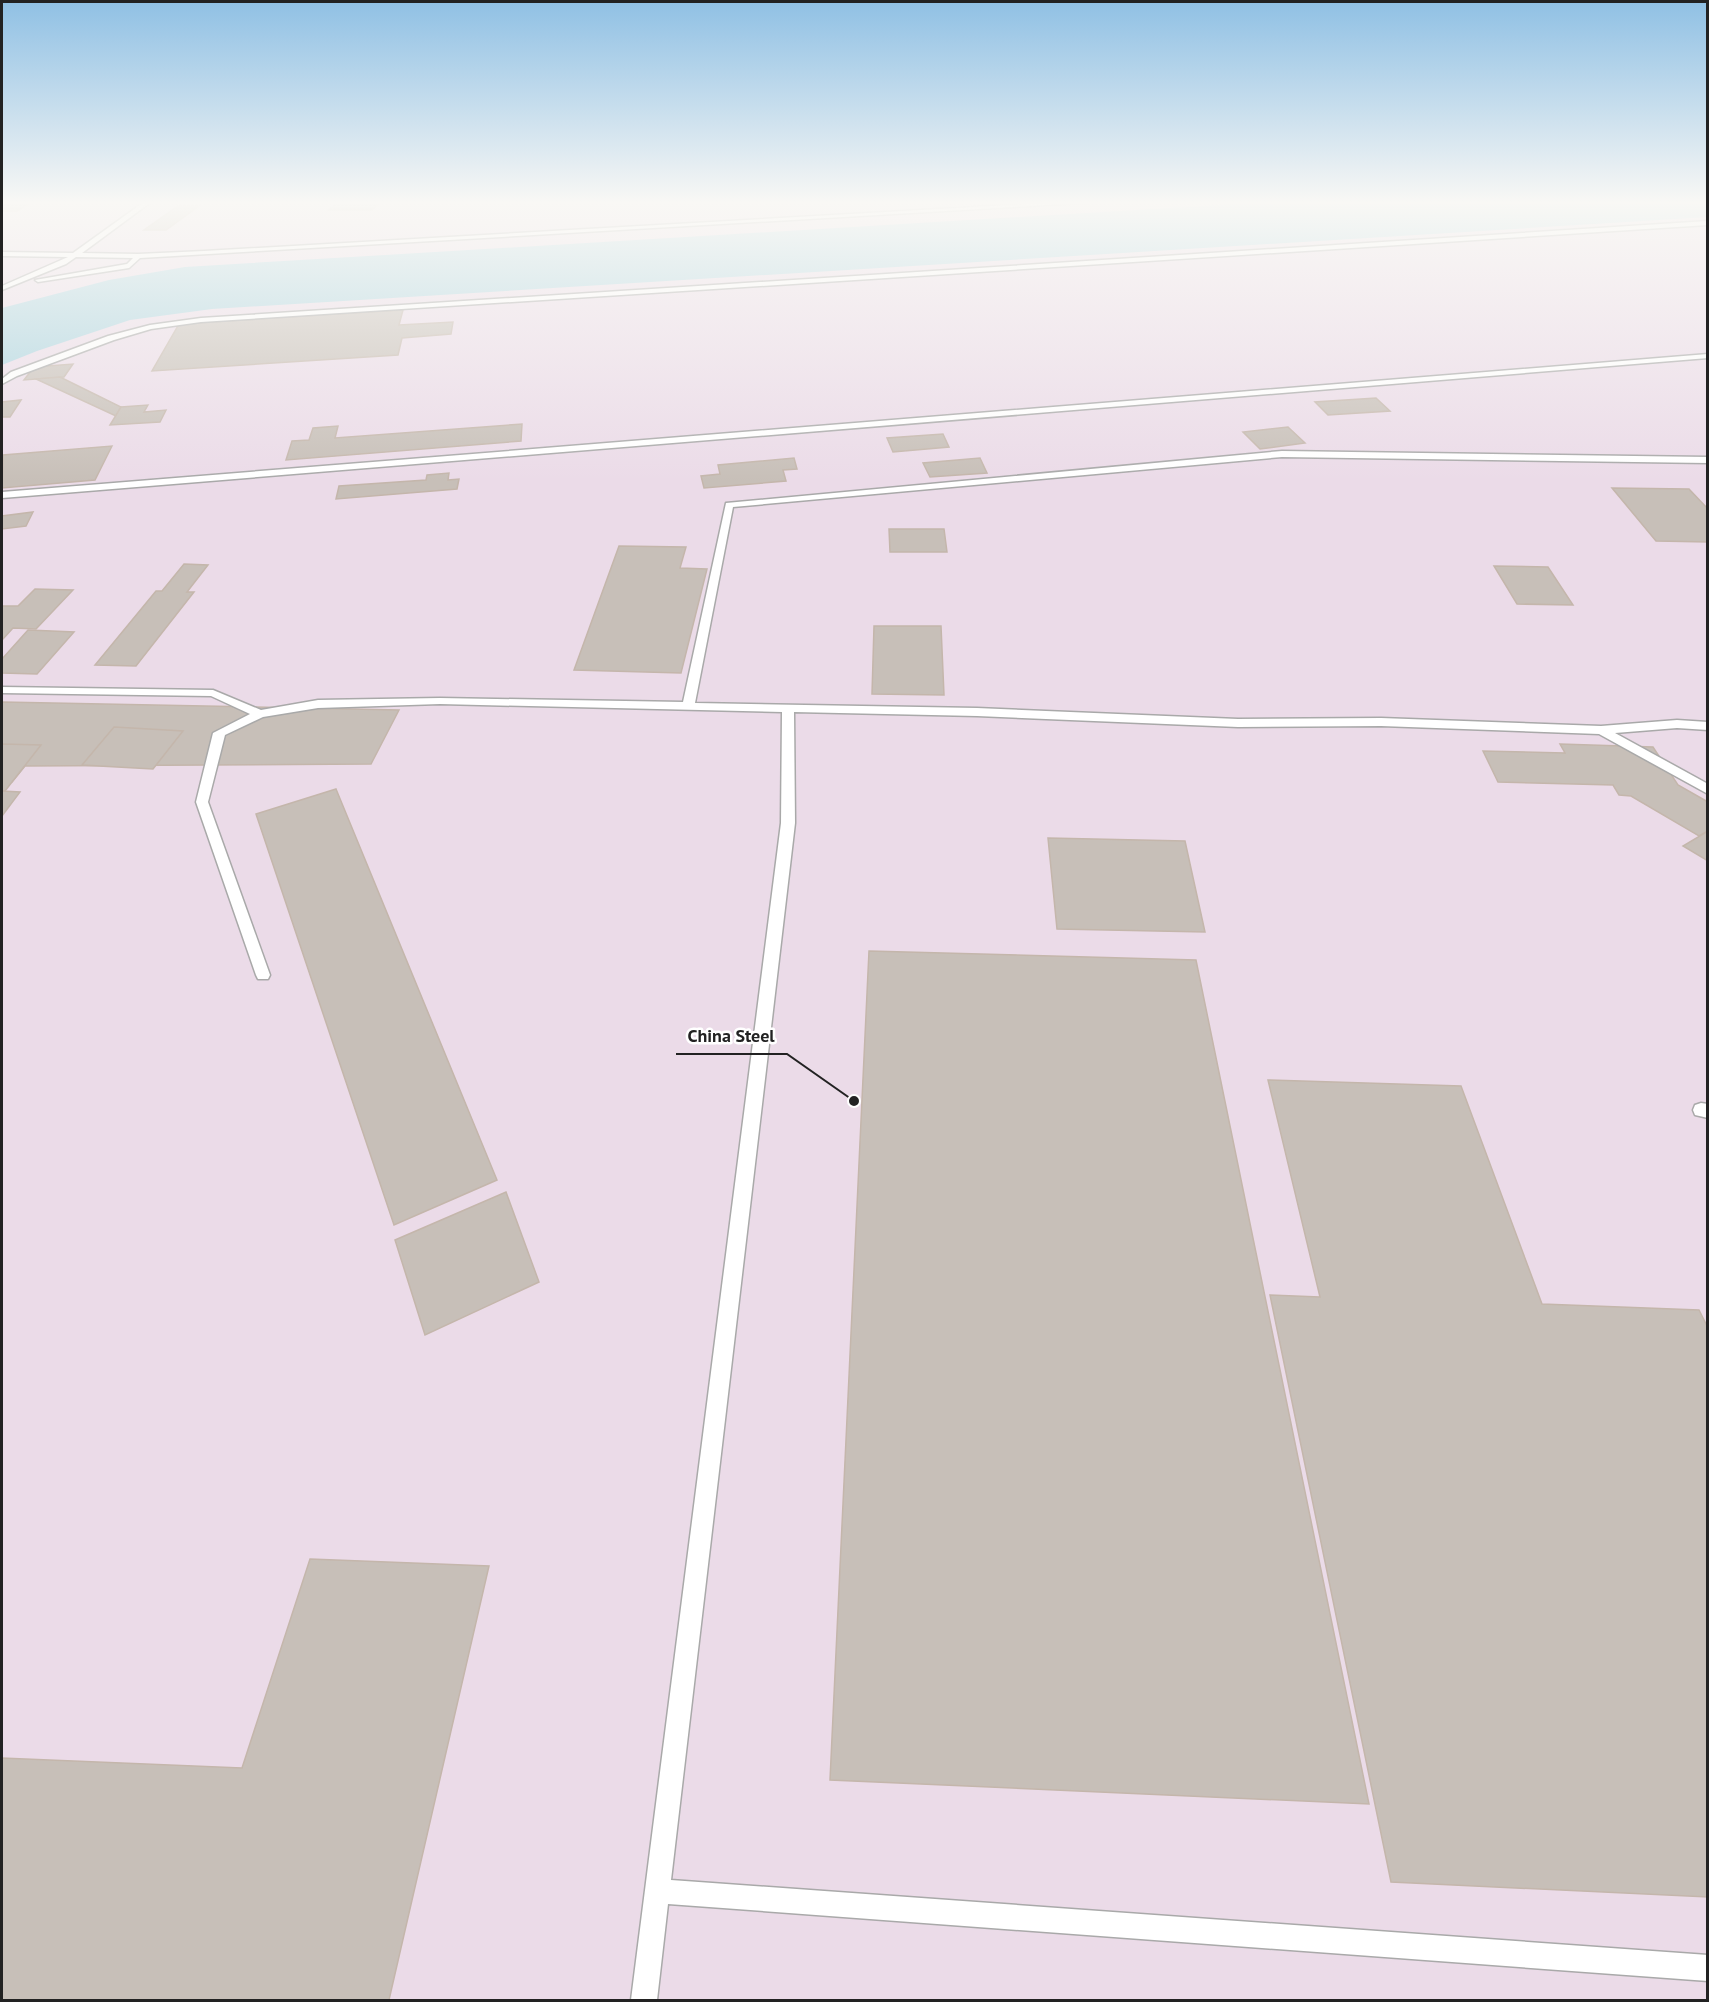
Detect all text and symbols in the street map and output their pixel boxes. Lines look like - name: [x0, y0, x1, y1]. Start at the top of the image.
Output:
- callout: China Steel: [676, 1018, 787, 1054]
- text: China Steel: [687, 1024, 775, 1047]

